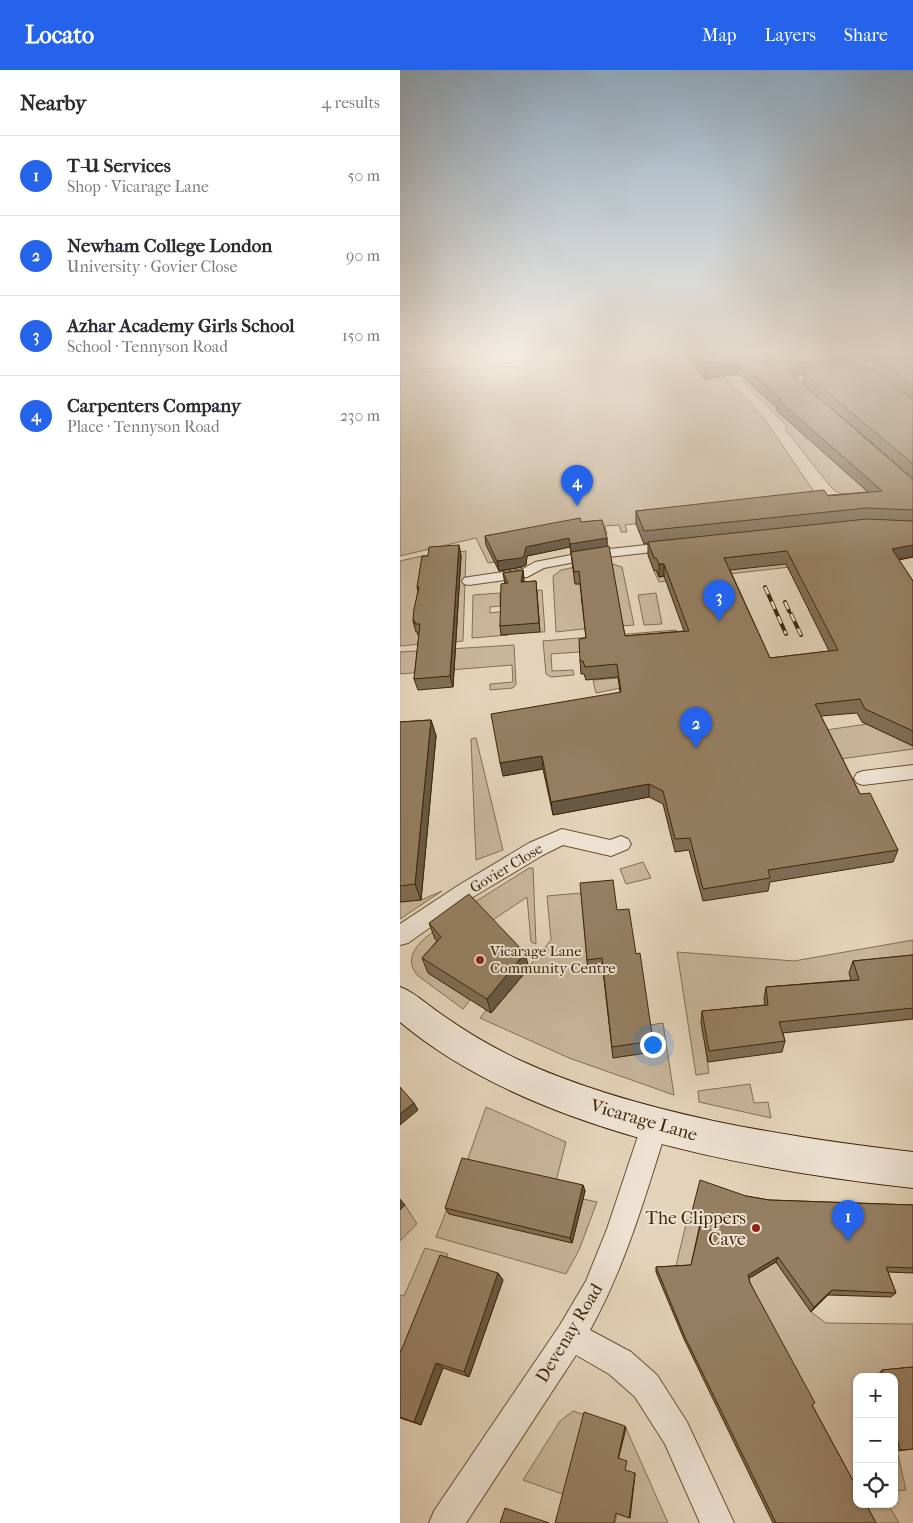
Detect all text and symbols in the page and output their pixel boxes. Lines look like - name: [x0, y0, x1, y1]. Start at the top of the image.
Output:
- text: Locato: [25, 21, 94, 49]
- text: Map: [702, 25, 736, 46]
- text: Layers: [764, 25, 816, 46]
- text: Share: [844, 25, 888, 46]
- text: Nearby: [20, 91, 86, 115]
- text: 4 results: [322, 93, 380, 112]
- text: T-U Services: [67, 155, 171, 177]
- text: 1: [33, 166, 39, 185]
- text: 50 m: [348, 166, 380, 185]
- text: Shop · Vicarage Lane: [67, 177, 209, 196]
- text: Newham College London: [67, 235, 272, 257]
- text: 2: [32, 246, 40, 265]
- text: 90 m: [346, 246, 380, 265]
- text: University · Govier Close: [67, 257, 237, 276]
- text: Azhar Academy Girls School: [67, 315, 294, 337]
- text: 3: [33, 326, 39, 345]
- text: 150 m: [342, 326, 380, 345]
- text: School · Tennyson Road: [67, 337, 228, 356]
- text: Carpenters Company: [67, 395, 241, 417]
- text: 4: [31, 406, 41, 425]
- text: 230 m: [340, 406, 380, 425]
- text: Place · Tennyson Road: [67, 417, 220, 436]
- pin: 4: [561, 465, 593, 506]
- pin: 3: [703, 580, 735, 621]
- pin: 2: [680, 707, 712, 748]
- street label: Govier Close: [466, 839, 546, 897]
- place label: Vicarage Lane Community Centre: [489, 942, 616, 977]
- marker: Vicarage Lane Community Centre: [474, 954, 486, 966]
- your location: [640, 1032, 666, 1058]
- street label: Vicarage Lane: [587, 1095, 700, 1146]
- pin: 1: [832, 1200, 864, 1241]
- place label: The Clippers Cave: [646, 1208, 746, 1250]
- marker: The Clippers Cave: [750, 1222, 762, 1234]
- street label: Devenay Road: [532, 1280, 607, 1387]
- map controls: [853, 1373, 898, 1508]
- button: +: [853, 1373, 898, 1418]
- button: −: [853, 1418, 898, 1463]
- button: locate: [853, 1463, 898, 1508]

